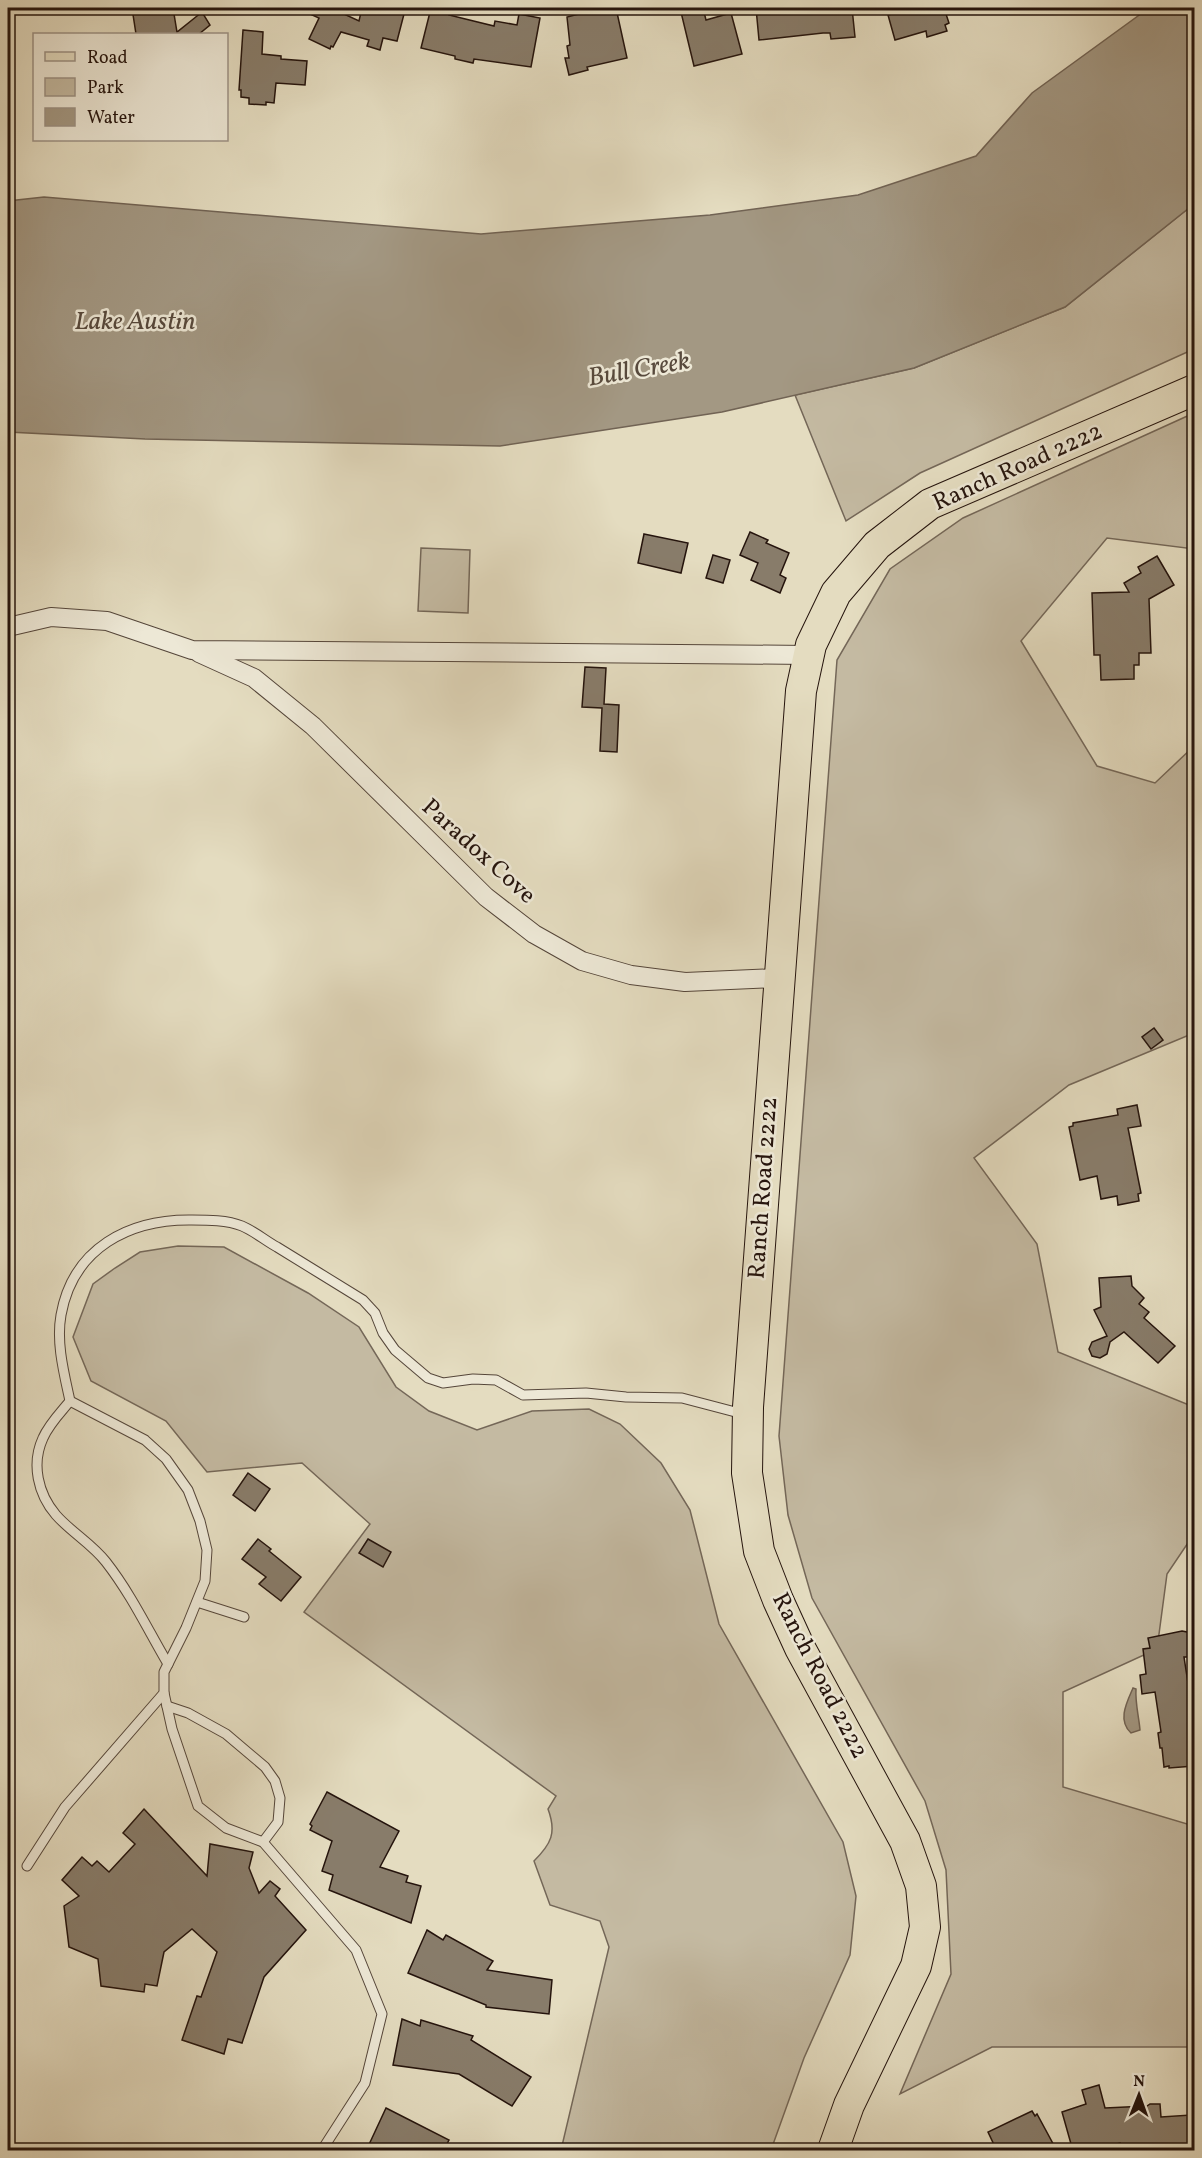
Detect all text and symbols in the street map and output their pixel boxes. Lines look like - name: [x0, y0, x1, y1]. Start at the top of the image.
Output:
- legend: [33, 33, 228, 141]
- text: Road: [87, 46, 128, 71]
- text: Park: [87, 76, 124, 101]
- text: Water: [87, 106, 135, 131]
- water label: Lake Austin: [75, 304, 195, 340]
- water label: Bull Creek: [585, 343, 693, 397]
- street label: Ranch Road 2222: [928, 415, 1108, 521]
- street label: Paradox Cove: [413, 792, 543, 912]
- street label: Ranch Road 2222: [741, 1096, 787, 1280]
- street label: Ranch Road 2222: [762, 1587, 876, 1765]
- north arrow: [1109, 2065, 1169, 2125]
- text: N: [1133, 2071, 1146, 2093]

